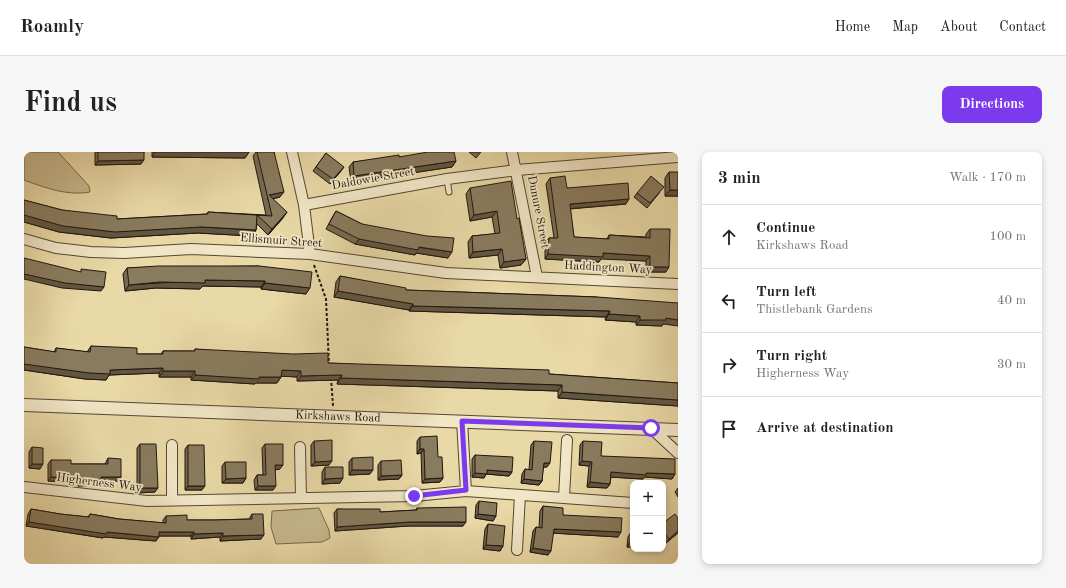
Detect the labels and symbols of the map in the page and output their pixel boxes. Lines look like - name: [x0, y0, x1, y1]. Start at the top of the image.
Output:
- street label: Daldowie Street: [331, 166, 415, 192]
- street label: Dunure Street: [525, 174, 551, 250]
- street label: Ellismuir Street: [239, 232, 323, 250]
- street label: Haddington Way: [564, 260, 653, 276]
- street label: Kirkshaws Road: [295, 409, 381, 425]
- route start: [642, 419, 660, 437]
- street label: Higherness Way: [56, 472, 143, 494]
- route end: [405, 487, 423, 505]

